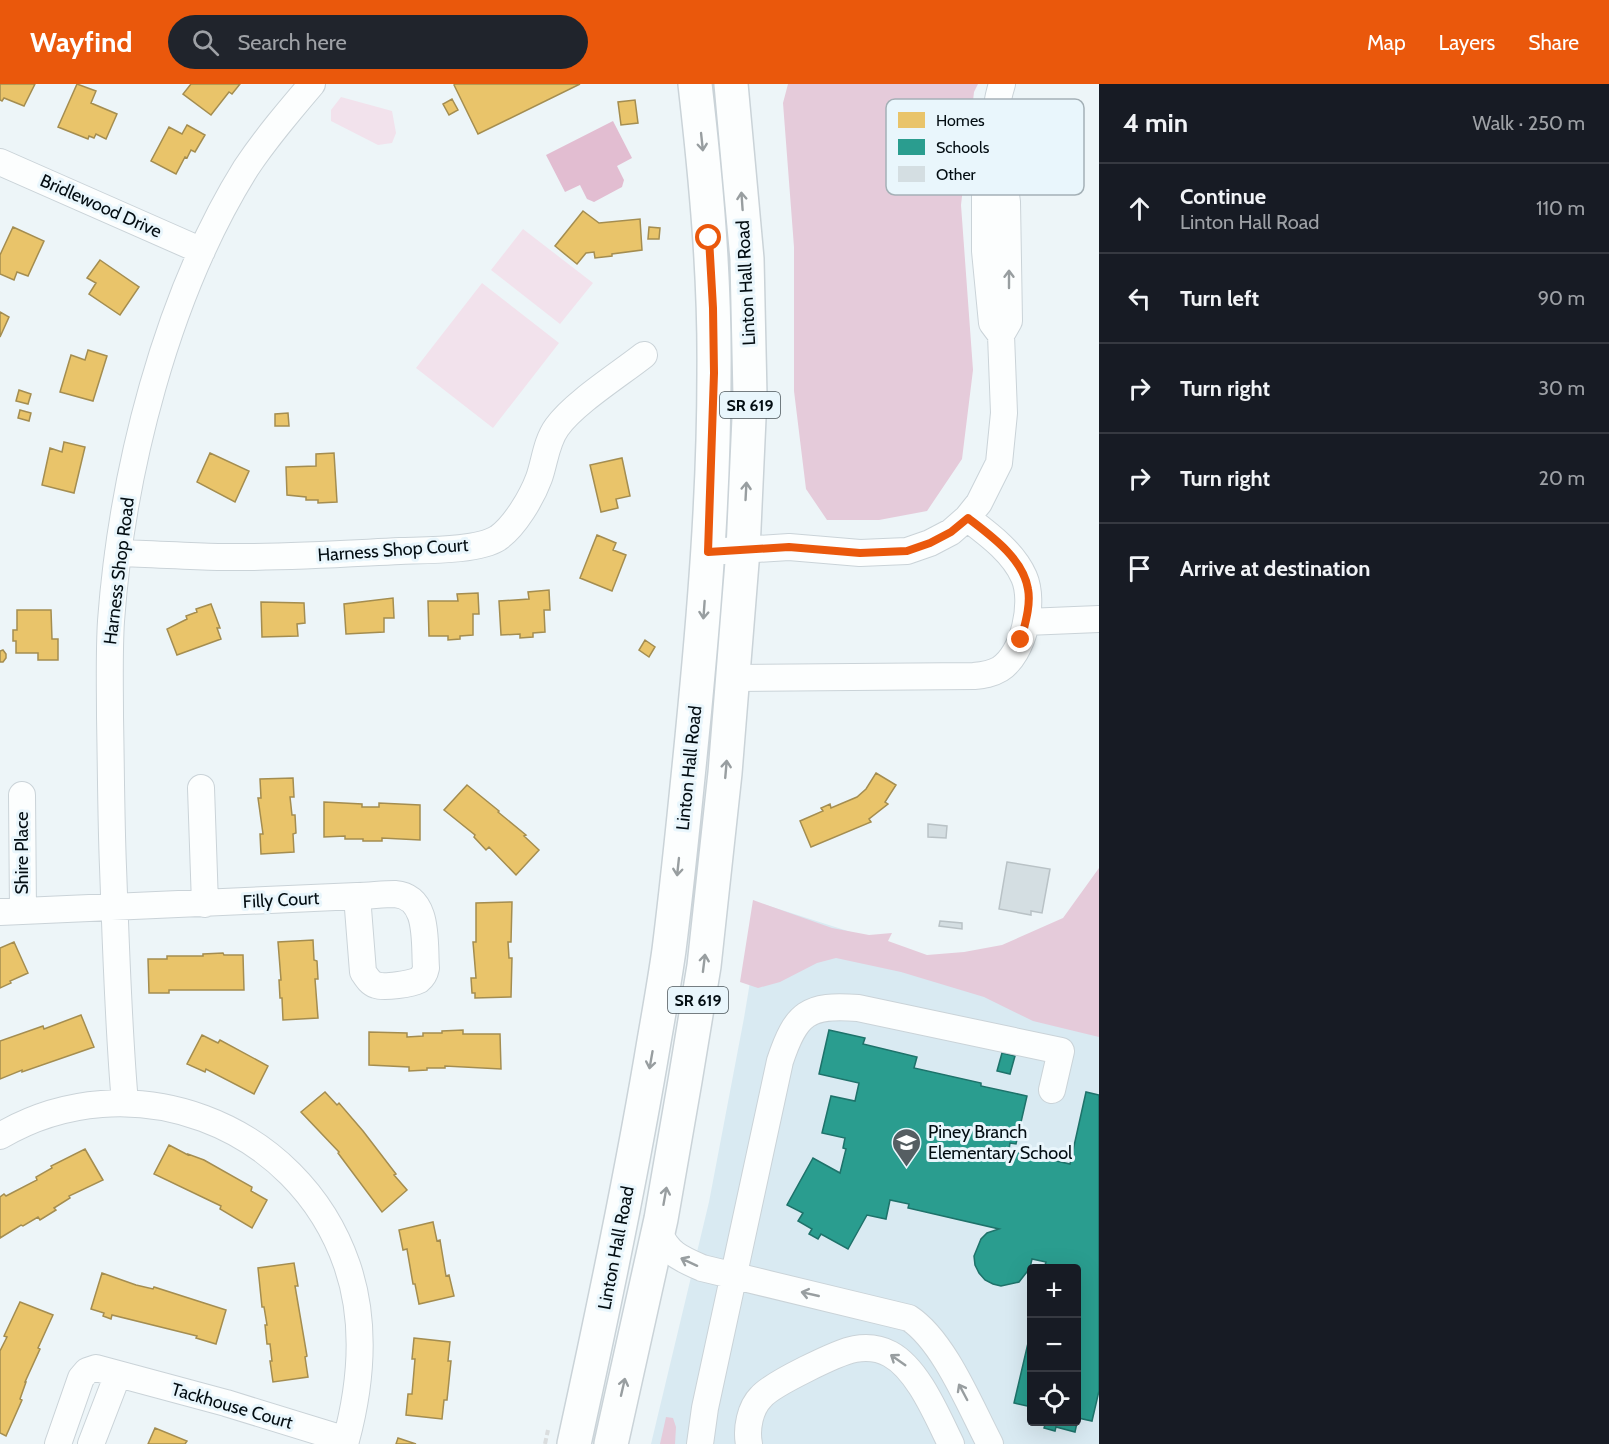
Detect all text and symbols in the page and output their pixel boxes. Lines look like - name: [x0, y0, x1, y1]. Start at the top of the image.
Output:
- search box: [168, 15, 588, 69]
- text: Wayfind: [30, 25, 132, 59]
- icon: search: [189, 26, 222, 59]
- text: Search here: [237, 29, 347, 56]
- text: Map: [1367, 30, 1406, 55]
- text: Layers: [1439, 30, 1495, 55]
- text: Share: [1528, 30, 1579, 55]
- legend: [886, 99, 1084, 195]
- text: 4 min: [1123, 107, 1188, 139]
- text: Homes: [936, 111, 985, 130]
- text: Walk · 250 m: [1473, 111, 1585, 135]
- one-way arrow: [696, 132, 707, 152]
- text: Schools: [936, 138, 990, 157]
- text: Other: [936, 165, 977, 184]
- street label: Bridlewood Drive: [37, 169, 165, 243]
- text: Continue: [1180, 183, 1266, 210]
- one-way arrow: [736, 192, 747, 211]
- icon: ahead: [1123, 192, 1156, 225]
- text: 110 m: [1536, 196, 1585, 220]
- text: Linton Hall Road: [1180, 210, 1319, 234]
- street label: Linton Hall Road: [732, 220, 760, 346]
- route start: [695, 224, 721, 250]
- one-way arrow: [1003, 269, 1015, 289]
- icon: left: [1123, 282, 1156, 315]
- text: Turn left: [1180, 285, 1259, 312]
- text: 90 m: [1538, 286, 1585, 310]
- icon: right: [1123, 372, 1156, 405]
- text: Turn right: [1180, 375, 1270, 402]
- text: 30 m: [1538, 376, 1585, 400]
- road number: SR 619: [720, 392, 780, 418]
- icon: right: [1123, 462, 1156, 495]
- text: Turn right: [1180, 465, 1270, 492]
- text: 20 m: [1539, 466, 1585, 490]
- one-way arrow: [741, 482, 752, 502]
- street label: Harness Shop Road: [99, 496, 139, 646]
- street label: Harness Shop Court: [317, 534, 469, 566]
- icon: arrive: [1123, 552, 1156, 585]
- text: Arrive at destination: [1180, 555, 1370, 582]
- one-way arrow: [698, 600, 709, 620]
- route end: [1007, 626, 1033, 652]
- street label: Linton Hall Road: [672, 704, 706, 832]
- one-way arrow: [721, 759, 732, 779]
- street label: Shire Place: [11, 811, 33, 895]
- one-way arrow: [673, 857, 684, 877]
- street label: Filly Court: [242, 887, 320, 913]
- one-way arrow: [699, 953, 710, 973]
- road number: SR 619: [668, 987, 728, 1013]
- one-way arrow: [645, 1050, 656, 1069]
- place label: Piney Branch Elementary School: [928, 1121, 1073, 1164]
- school or university icon: Piney Branch Elementary School: [891, 1126, 923, 1168]
- street label: Linton Hall Road: [593, 1184, 639, 1312]
- one-way arrow: [660, 1187, 671, 1207]
- one-way arrow: [681, 1256, 699, 1268]
- map controls: [1027, 1264, 1081, 1426]
- button: +: [1027, 1264, 1081, 1318]
- one-way arrow: [801, 1288, 820, 1300]
- button: −: [1027, 1318, 1081, 1372]
- one-way arrow: [890, 1354, 906, 1366]
- button: locate: [1027, 1372, 1081, 1426]
- street label: Tackhouse Court: [169, 1378, 295, 1434]
- one-way arrow: [618, 1378, 630, 1397]
- one-way arrow: [956, 1383, 968, 1401]

